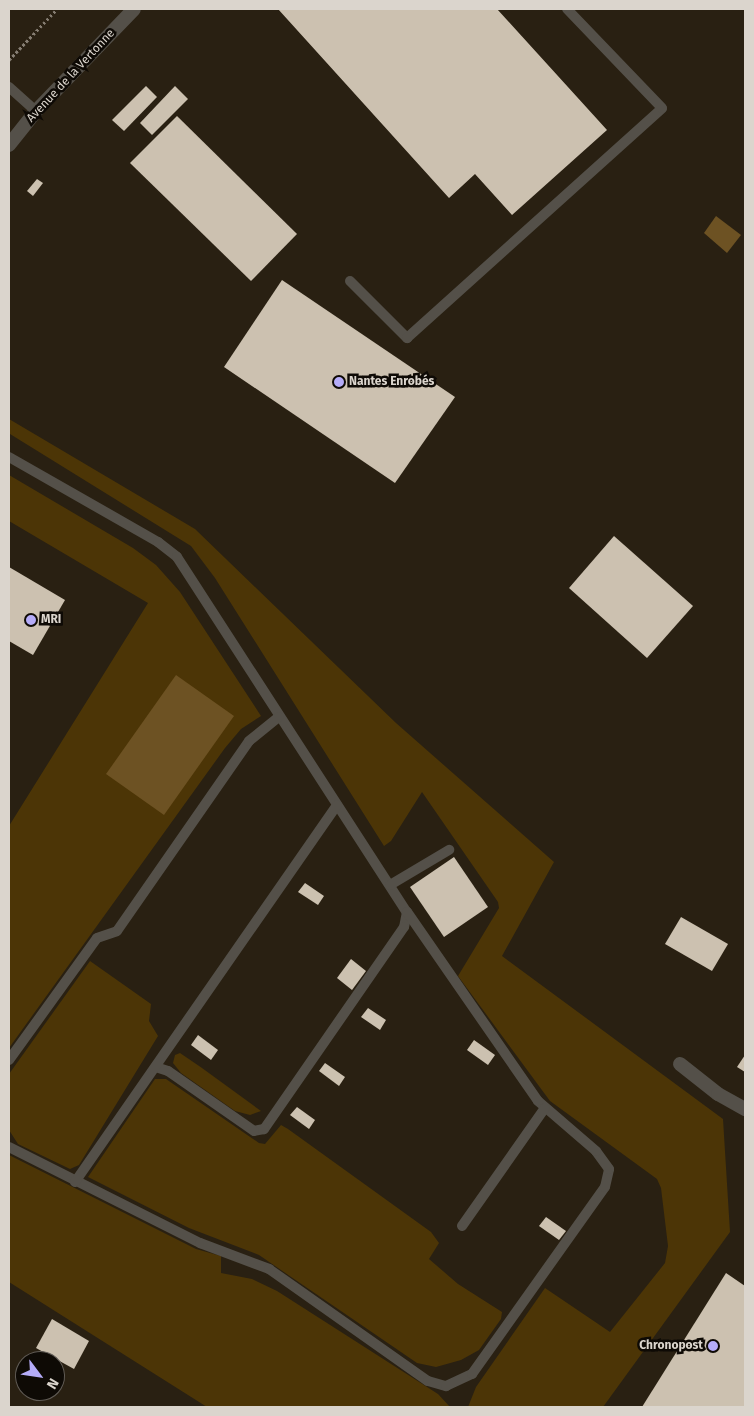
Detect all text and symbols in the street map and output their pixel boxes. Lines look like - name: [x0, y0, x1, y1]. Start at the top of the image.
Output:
- street label: Avenue de la Vertonne: [24, 26, 118, 126]
- place label: Nantes Enrobés: [349, 375, 434, 389]
- marker: Nantes Enrobés: [333, 376, 345, 388]
- place label: MRI: [41, 613, 61, 627]
- marker: MRI: [25, 614, 37, 626]
- place label: Chronopost: [639, 1339, 703, 1353]
- marker: Chronopost: [707, 1340, 719, 1352]
- north arrow: [15, 1351, 65, 1401]
- text: N: [43, 1375, 62, 1392]

